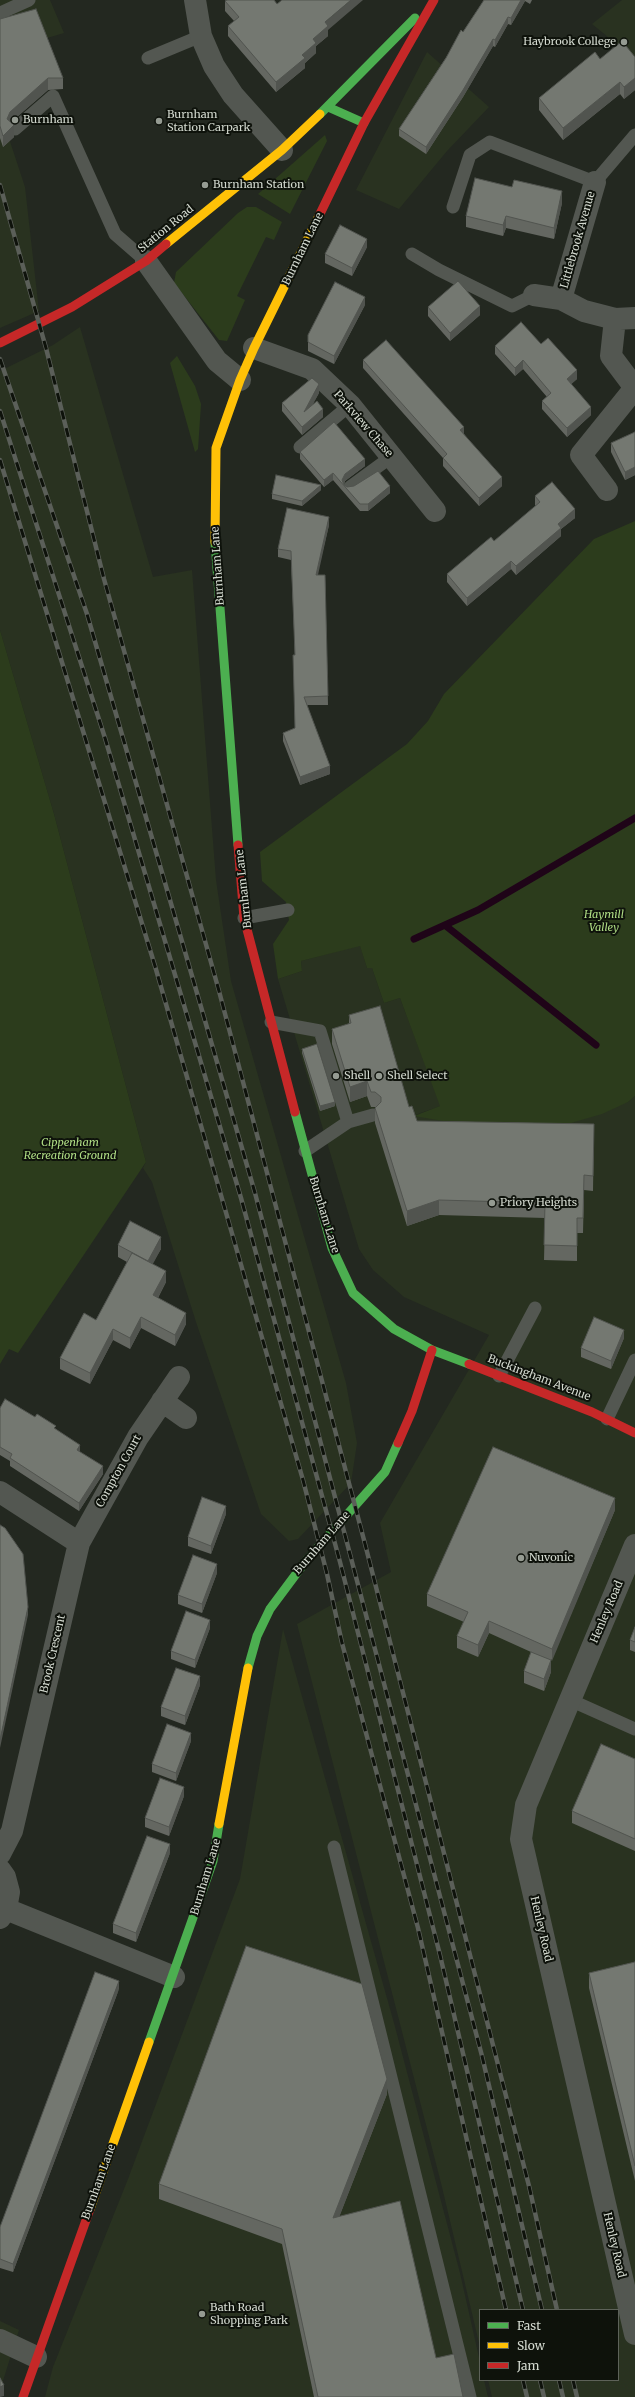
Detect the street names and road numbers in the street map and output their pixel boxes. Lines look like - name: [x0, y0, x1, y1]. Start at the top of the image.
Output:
- street label: Littlebrook Avenue: [558, 190, 598, 290]
- street label: Station Road: [136, 203, 196, 255]
- street label: Burnham Lane: [280, 211, 326, 287]
- street label: Parkview Chase: [331, 388, 395, 460]
- street label: Burnham Lane: [209, 526, 227, 606]
- street label: Burnham Lane: [233, 849, 255, 929]
- street label: Burnham Lane: [306, 1175, 342, 1255]
- street label: Buckingham Avenue: [486, 1352, 592, 1404]
- street label: Compton Court: [94, 1432, 144, 1510]
- street label: Burnham Lane: [291, 1509, 353, 1577]
- street label: Henley Road: [588, 1579, 626, 1645]
- street label: Brook Crescent: [38, 1613, 68, 1695]
- street label: Burnham Lane: [188, 1837, 224, 1917]
- street label: Henley Road: [527, 1895, 555, 1963]
- street label: Burnham Lane: [79, 2143, 119, 2221]
- street label: Henley Road: [600, 2211, 628, 2279]

